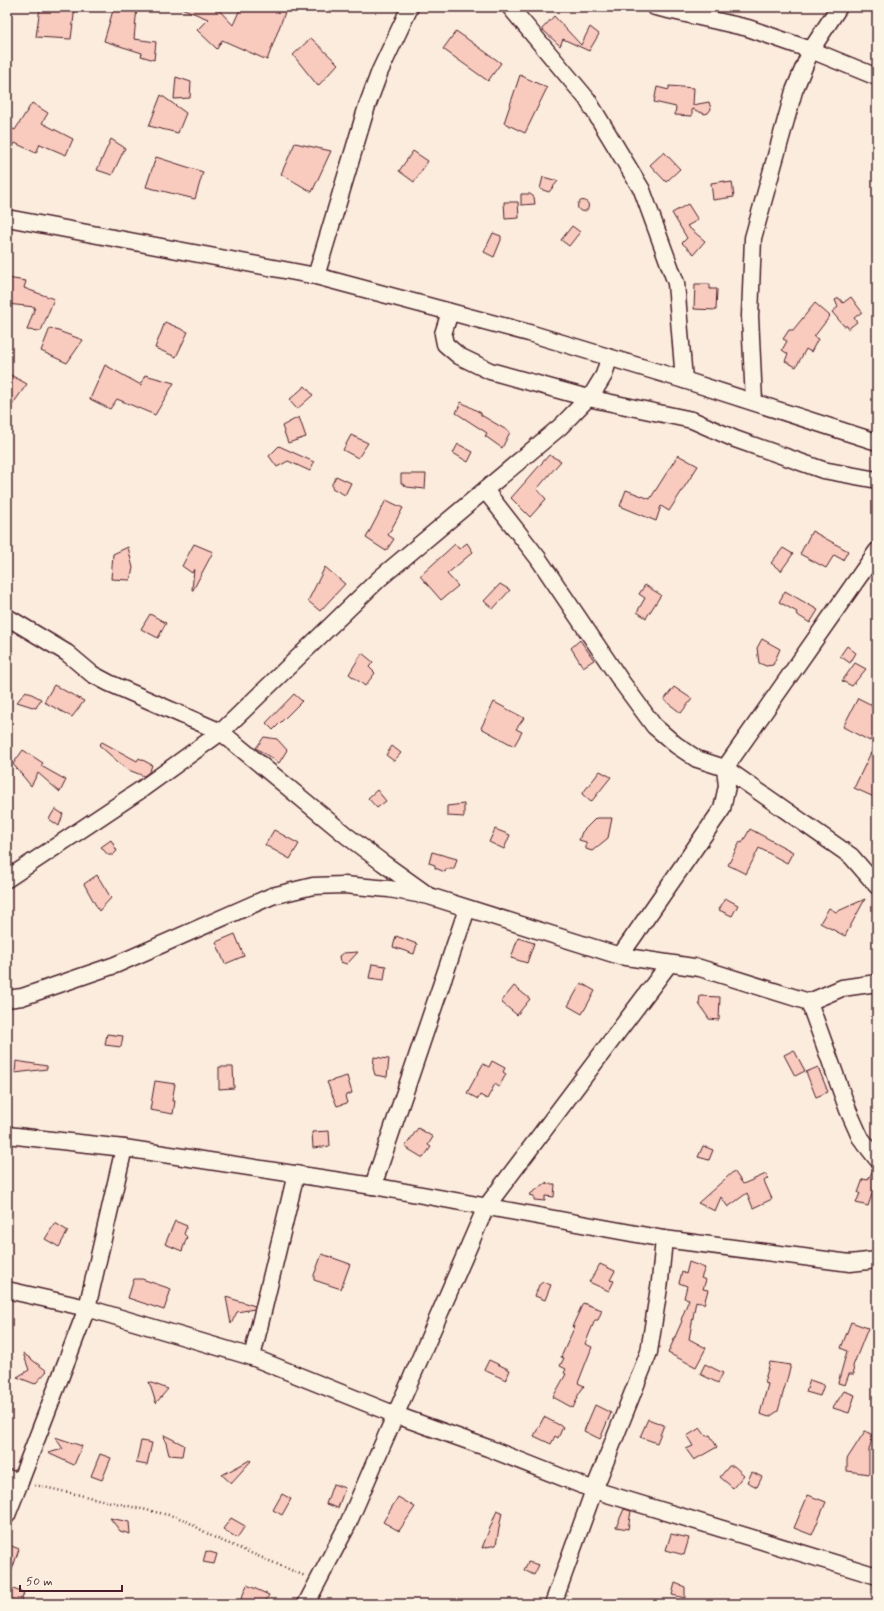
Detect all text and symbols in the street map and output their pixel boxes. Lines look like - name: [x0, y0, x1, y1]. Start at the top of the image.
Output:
- scale bar: [20, 1567, 122, 1593]
- text: 50 m: [26, 1574, 53, 1590]

